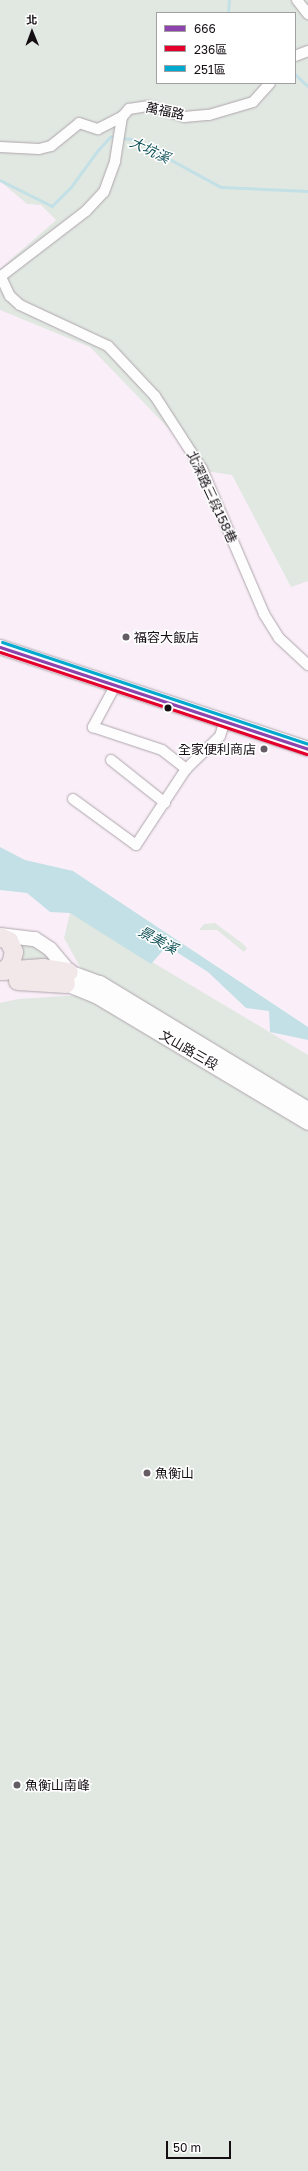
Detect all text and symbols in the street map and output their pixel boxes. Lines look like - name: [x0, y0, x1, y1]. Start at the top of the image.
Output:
- north arrow: [12, 12, 52, 52]
- legend: [156, 12, 296, 84]
- text: 北: [26, 13, 37, 26]
- text: 666: [194, 21, 216, 36]
- text: 236區: [194, 42, 227, 57]
- text: 251區: [194, 62, 226, 77]
- street label: 萬福路: [144, 99, 186, 123]
- water label: 大坑溪: [127, 134, 173, 166]
- street label: 北深路三段158巷: [184, 448, 240, 546]
- place label: 福容大飯店: [134, 629, 199, 645]
- marker: 福容大飯店: [121, 632, 131, 642]
- unlabelled marker: [163, 703, 173, 713]
- place label: 全家便利商店: [178, 741, 256, 757]
- marker: 全家便利商店: [259, 744, 269, 754]
- water label: 景美溪: [136, 923, 180, 957]
- street label: 文山路三段: [157, 1027, 221, 1073]
- place label: 魚衡山: [155, 1465, 194, 1481]
- marker: 魚衡山: [142, 1468, 152, 1478]
- place label: 魚衡山南峰: [25, 1777, 90, 1793]
- marker: 魚衡山南峰: [12, 1780, 22, 1790]
- scale bar: [168, 2133, 233, 2159]
- text: 50 m: [173, 2140, 201, 2155]

